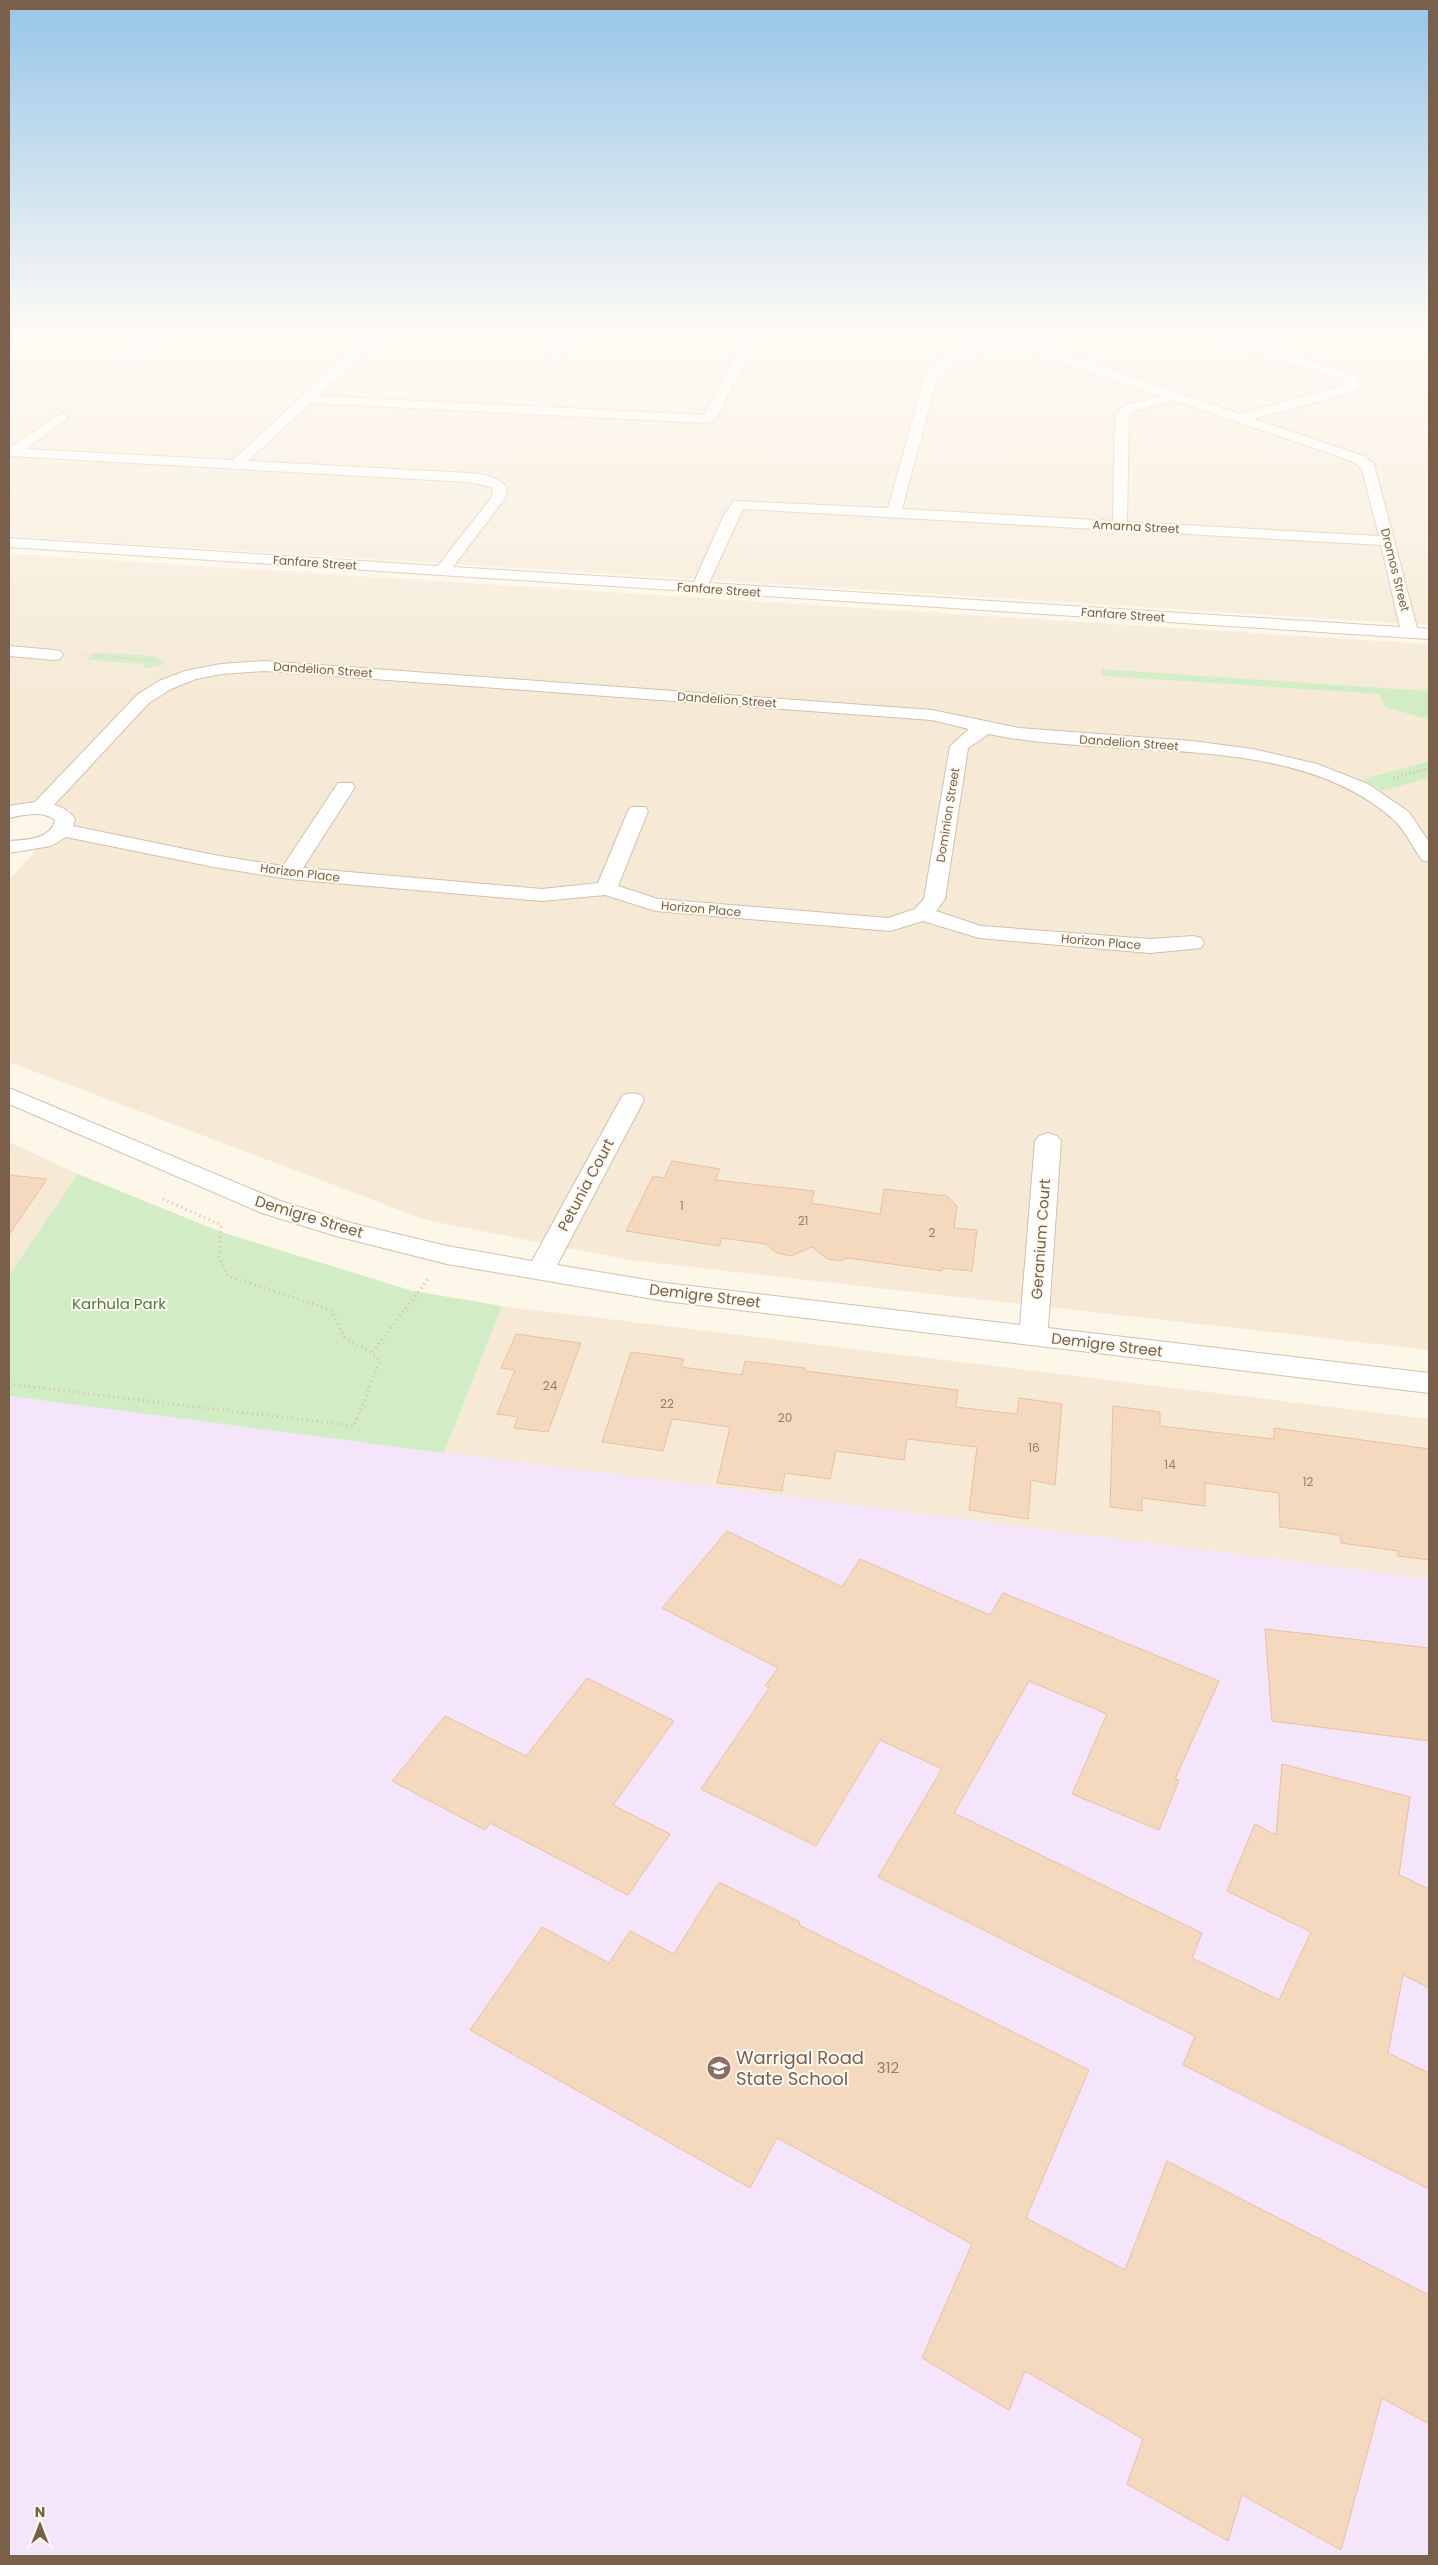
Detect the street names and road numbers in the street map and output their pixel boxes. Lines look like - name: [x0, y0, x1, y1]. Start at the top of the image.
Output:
- street label: Amarna Street: [1092, 516, 1180, 537]
- street label: Dromos Street: [1377, 526, 1414, 613]
- street label: Fanfare Street: [272, 551, 358, 574]
- street label: Fanfare Street: [676, 578, 762, 601]
- street label: Fanfare Street: [1080, 603, 1166, 626]
- street label: Dandelion Street: [273, 658, 373, 681]
- street label: Dandelion Street: [677, 688, 777, 711]
- street label: Dandelion Street: [1079, 731, 1179, 754]
- street label: Dominion Street: [932, 766, 963, 864]
- street label: Horizon Place: [259, 859, 341, 886]
- street label: Horizon Place: [660, 897, 742, 920]
- street label: Horizon Place: [1060, 930, 1142, 953]
- street label: Petunia Court: [552, 1135, 619, 1235]
- street label: Geranium Court: [1026, 1178, 1055, 1300]
- street label: Demigre Street: [253, 1190, 366, 1243]
- street label: Demigre Street: [648, 1278, 762, 1313]
- street label: Demigre Street: [1050, 1327, 1164, 1362]

